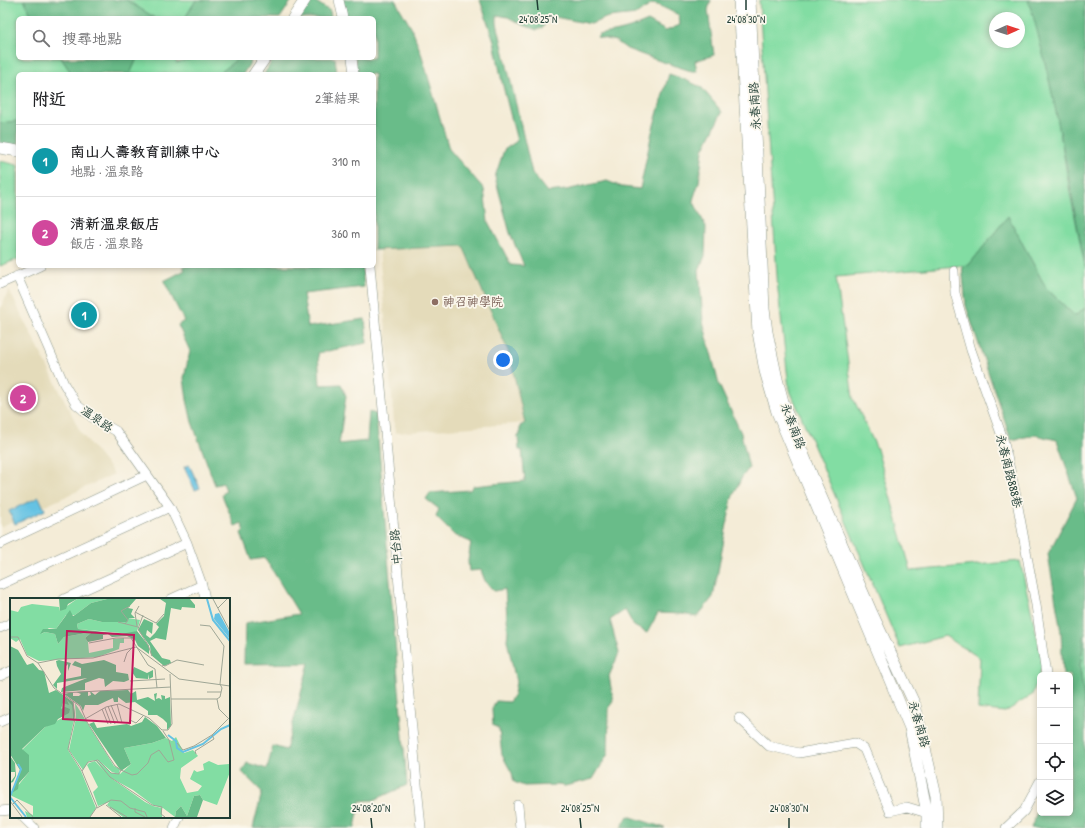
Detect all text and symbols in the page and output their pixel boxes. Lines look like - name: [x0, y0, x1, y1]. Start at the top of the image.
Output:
- north arrow: [989, 12, 1025, 48]
- text: 24°08'25"N: [519, 13, 557, 26]
- text: 24°08'30"N: [727, 13, 765, 26]
- search box: [16, 16, 376, 60]
- icon: search: [30, 27, 52, 49]
- text: 搜尋地點: [62, 28, 122, 49]
- street label: 永春南路: [745, 82, 764, 130]
- text: 附近: [32, 87, 66, 110]
- text: 2筆結果: [315, 89, 360, 107]
- text: 南山人壽教育訓練中心: [70, 141, 220, 162]
- text: 1: [43, 152, 47, 170]
- text: 310 m: [332, 152, 360, 170]
- text: 地點 · 溫泉路: [70, 162, 144, 180]
- text: 清新溫泉飯店: [70, 213, 160, 234]
- text: 2: [42, 224, 48, 242]
- text: 360 m: [331, 224, 360, 242]
- text: 飯店 · 溫泉路: [70, 234, 144, 252]
- place label: 神召神學院: [443, 293, 503, 310]
- marker: 神召神學院: [430, 297, 440, 307]
- pin: 1: [71, 300, 97, 330]
- your location: [493, 350, 513, 370]
- pin: 2: [10, 383, 36, 413]
- street label: 永春南路: [777, 400, 810, 451]
- street label: 溫泉路: [78, 401, 117, 436]
- street label: 永春南路888巷: [992, 432, 1027, 510]
- street label: 中台路: [385, 528, 406, 566]
- inset map: [10, 598, 230, 818]
- map controls: [1037, 672, 1073, 816]
- button: +: [1037, 672, 1073, 708]
- street label: 永春南路: [905, 698, 934, 749]
- button: −: [1037, 708, 1073, 744]
- button: locate: [1037, 744, 1073, 780]
- button: layers: [1037, 780, 1073, 816]
- text: 24°08'20"N: [352, 802, 390, 815]
- text: 24°08'25"N: [561, 802, 599, 815]
- text: 24°08'30"N: [770, 802, 808, 815]

